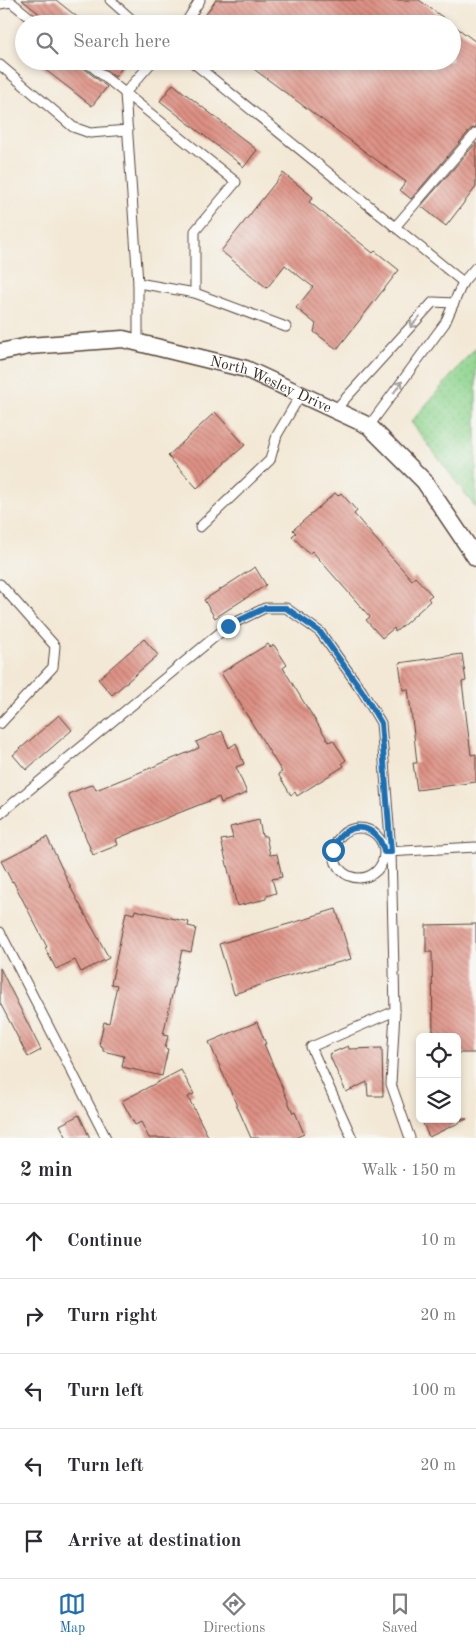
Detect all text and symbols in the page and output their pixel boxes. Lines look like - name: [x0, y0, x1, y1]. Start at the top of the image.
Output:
- search box: [15, 15, 461, 70]
- icon: search: [33, 29, 61, 57]
- text: Search here: [73, 33, 170, 52]
- one-way arrow: [409, 316, 420, 329]
- street label: North Wesley Drive: [208, 355, 333, 417]
- one-way arrow: [393, 380, 403, 394]
- route end: [217, 615, 240, 638]
- route start: [322, 839, 345, 862]
- map controls: [416, 1033, 461, 1123]
- button: locate: [416, 1033, 461, 1078]
- button: layers: [416, 1078, 461, 1123]
- text: 2 min: [20, 1160, 73, 1181]
- text: Walk · 150 m: [361, 1163, 456, 1179]
- icon: ahead: [20, 1227, 48, 1255]
- text: Continue: [67, 1232, 142, 1251]
- text: 10 m: [420, 1233, 456, 1249]
- icon: right: [20, 1302, 48, 1330]
- text: Turn right: [67, 1307, 157, 1326]
- text: 20 m: [420, 1308, 456, 1324]
- icon: left: [20, 1377, 48, 1405]
- text: Turn left: [67, 1382, 144, 1401]
- text: 100 m: [411, 1383, 456, 1399]
- icon: left: [20, 1452, 48, 1480]
- text: Turn left: [67, 1457, 144, 1476]
- text: 20 m: [420, 1458, 456, 1474]
- icon: arrive: [20, 1527, 48, 1555]
- text: Arrive at destination: [67, 1532, 241, 1551]
- tab: Map: [58, 1590, 86, 1637]
- tab: Directions: [203, 1590, 265, 1637]
- tab: Saved: [382, 1590, 418, 1637]

